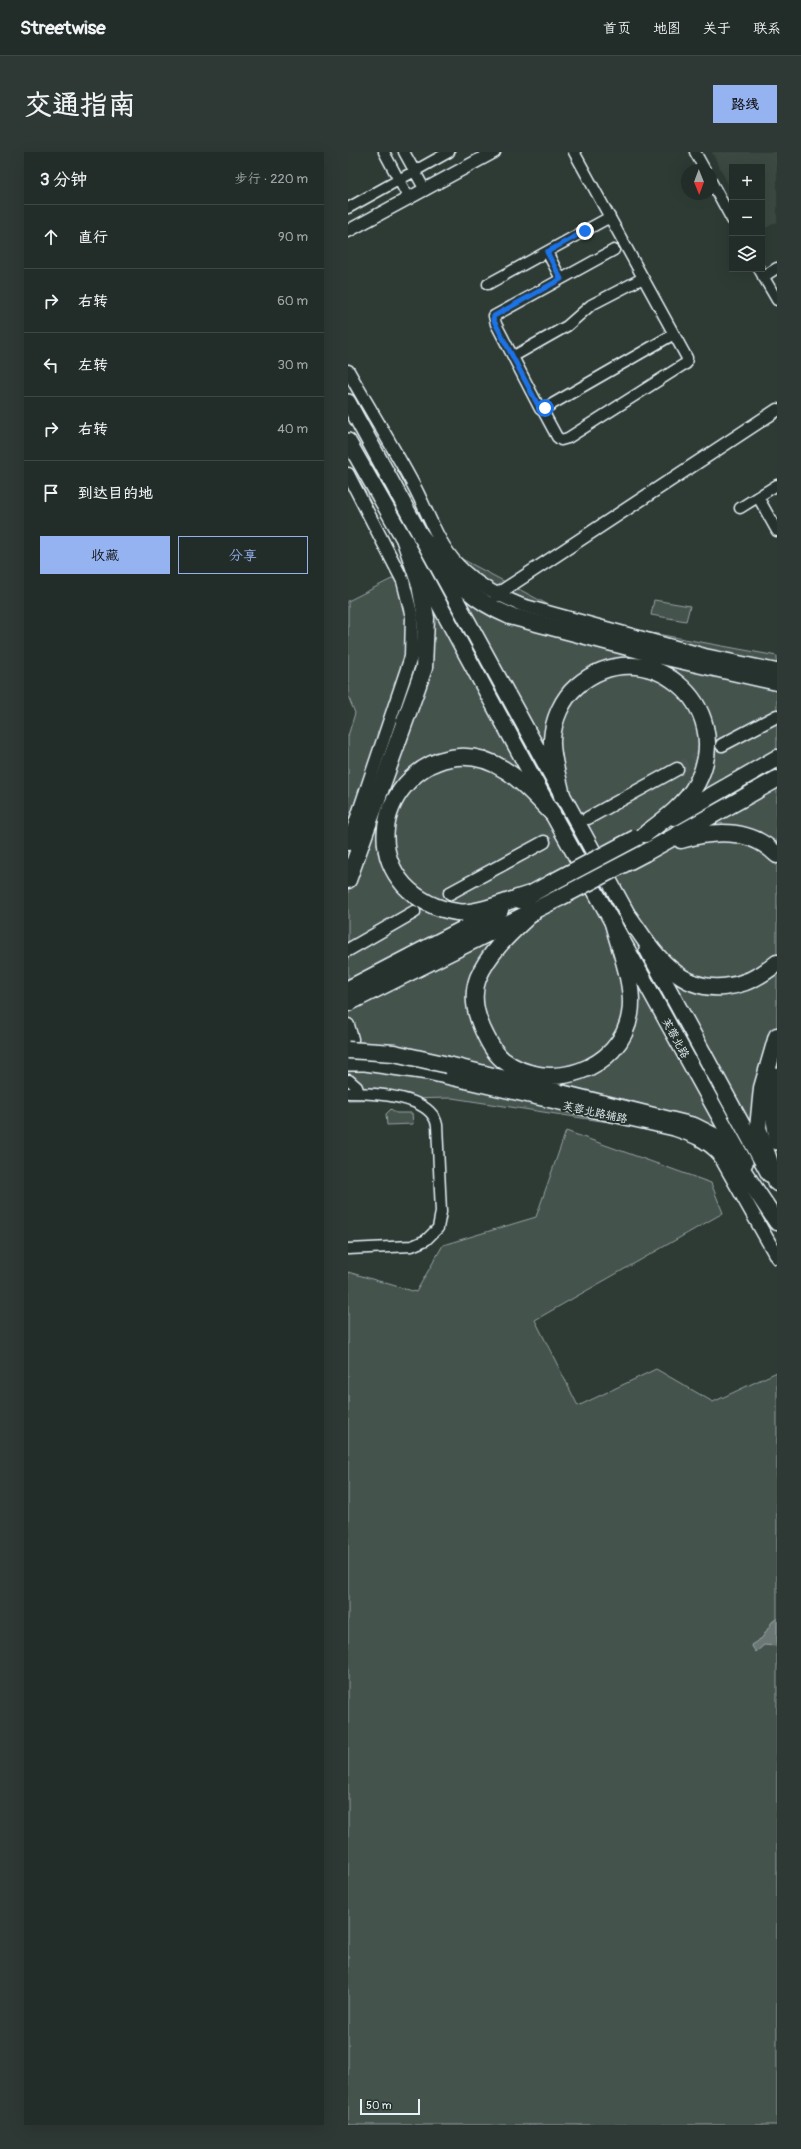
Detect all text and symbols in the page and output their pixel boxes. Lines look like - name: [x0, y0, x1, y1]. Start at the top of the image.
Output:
- text: Streetwise: [20, 16, 106, 40]
- text: 首页: [603, 20, 631, 37]
- text: 地图: [653, 20, 681, 37]
- text: 关于: [703, 20, 731, 37]
- text: 联系: [753, 20, 781, 37]
- button: 路线: [713, 85, 777, 123]
- text: 交通指南: [24, 88, 136, 123]
- north arrow: [681, 164, 717, 200]
- map controls: [729, 164, 765, 272]
- button: +: [729, 164, 765, 200]
- text: 3 分钟: [40, 169, 87, 190]
- text: 步行 · 220 m: [234, 171, 308, 187]
- button: −: [729, 200, 765, 236]
- route end: [576, 222, 594, 240]
- icon: ahead: [40, 226, 62, 248]
- text: 直行: [78, 228, 108, 247]
- text: 90 m: [278, 229, 308, 245]
- button: layers: [729, 236, 765, 272]
- icon: right: [40, 290, 62, 312]
- text: 右转: [78, 292, 108, 311]
- text: 60 m: [277, 293, 308, 309]
- icon: left: [40, 354, 62, 376]
- text: 左转: [78, 356, 108, 375]
- text: 30 m: [278, 357, 308, 373]
- route start: [536, 399, 554, 417]
- icon: right: [40, 418, 62, 440]
- text: 右转: [78, 420, 108, 439]
- text: 40 m: [277, 421, 308, 437]
- icon: arrive: [40, 482, 62, 504]
- text: 到达目的地: [78, 484, 153, 503]
- button: 收藏: [40, 536, 170, 574]
- button: 分享: [178, 536, 308, 574]
- street label: 芙蓉北路: [659, 1016, 692, 1061]
- street label: 芙蓉北路辅路: [561, 1099, 629, 1126]
- scale bar: [360, 2097, 420, 2116]
- text: 50 m: [366, 2099, 392, 2112]

